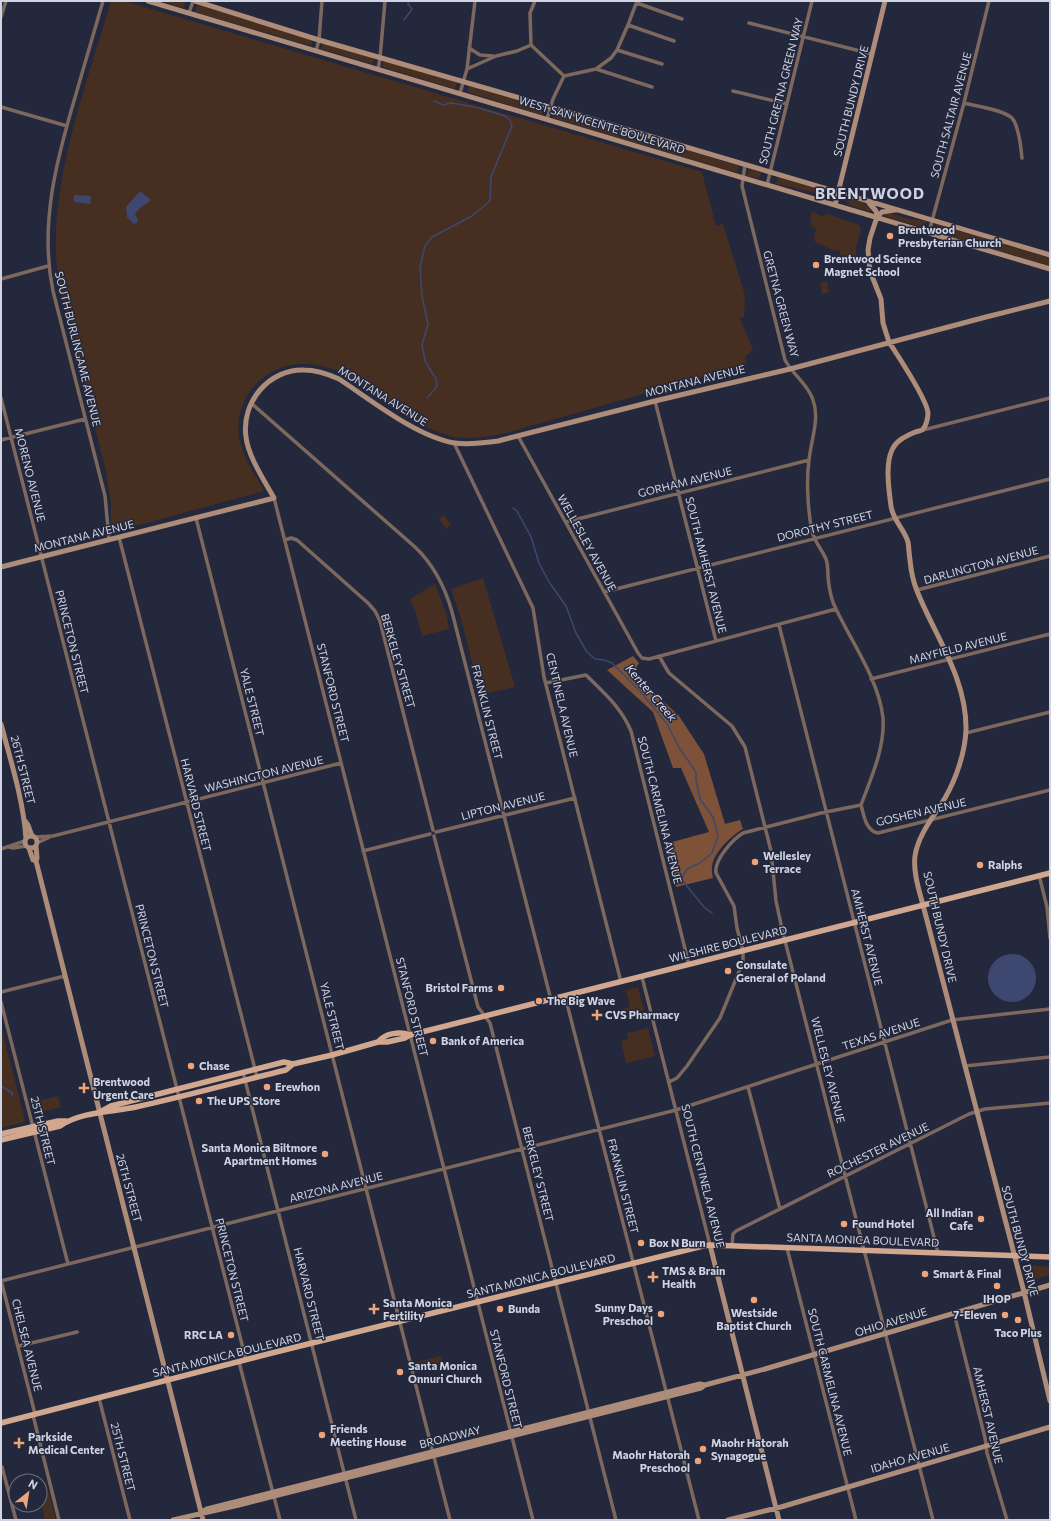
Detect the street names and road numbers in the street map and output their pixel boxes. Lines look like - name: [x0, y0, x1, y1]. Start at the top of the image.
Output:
- street label: SOUTH GRETNA GREEN WAY: [756, 16, 805, 166]
- street label: SOUTH BUNDY DRIVE: [830, 44, 871, 158]
- street label: SOUTH SALTAIR AVENUE: [927, 50, 974, 179]
- street label: WEST SAN VICENTE BOULEVARD: [517, 93, 687, 156]
- street label: GRETNA GREEN WAY: [761, 249, 802, 359]
- street label: SOUTH BURLINGAME AVENUE: [53, 270, 104, 428]
- street label: MONTANA AVENUE: [643, 362, 746, 399]
- street label: MONTANA AVENUE: [336, 363, 430, 428]
- street label: MORENO AVENUE: [13, 427, 48, 523]
- street label: GORHAM AVENUE: [636, 464, 733, 500]
- street label: WELLESLEY AVENUE: [555, 492, 620, 594]
- street label: SOUTH AMHERST AVENUE: [683, 495, 730, 635]
- street label: DOROTHY STREET: [776, 507, 874, 544]
- street label: MONTANA AVENUE: [32, 517, 135, 554]
- street label: DARLINGTON AVENUE: [922, 543, 1040, 586]
- street label: PRINCETON STREET: [53, 589, 92, 695]
- street label: BERKELEY STREET: [379, 612, 418, 710]
- street label: MAYFIELD AVENUE: [908, 629, 1008, 666]
- street label: STANFORD STREET: [315, 642, 352, 744]
- street label: CENTINELA AVENUE: [544, 651, 581, 758]
- street label: FRANKLIN STREET: [469, 663, 506, 761]
- street label: YALE STREET: [238, 667, 267, 737]
- street label: 26TH STREET: [9, 734, 38, 806]
- street label: SOUTH CARMELINA AVENUE: [636, 735, 685, 885]
- street label: WASHINGTON AVENUE: [203, 752, 325, 795]
- street label: HARVARD STREET: [179, 757, 214, 853]
- street label: LIPTON AVENUE: [460, 789, 546, 822]
- street label: GOSHEN AVENUE: [874, 795, 967, 828]
- street label: SOUTH BUNDY DRIVE: [921, 870, 960, 984]
- street label: AMHERST AVENUE: [849, 887, 886, 987]
- street label: PRINCETON STREET: [133, 903, 172, 1009]
- street label: WILSHIRE BOULEVARD: [668, 923, 788, 964]
- street label: STANFORD STREET: [394, 956, 431, 1058]
- street label: YALE STREET: [318, 981, 347, 1051]
- street label: WELLESLEY AVENUE: [809, 1015, 848, 1124]
- street label: TEXAS AVENUE: [840, 1015, 921, 1052]
- street label: 25TH STREET: [29, 1095, 58, 1167]
- street label: SOUTH CENTINELA AVENUE: [679, 1103, 728, 1249]
- street label: ROCHESTER AVENUE: [825, 1119, 931, 1180]
- street label: BERKELEY STREET: [520, 1125, 557, 1223]
- street label: FRANKLIN STREET: [605, 1137, 642, 1235]
- street label: 26TH STREET: [114, 1152, 145, 1224]
- street label: ARIZONA AVENUE: [288, 1169, 384, 1204]
- street label: SOUTH BUNDY DRIVE: [999, 1184, 1042, 1298]
- street label: PRINCETON STREET: [213, 1217, 252, 1323]
- street label: SANTA MONICA BOULEVARD: [786, 1230, 940, 1249]
- street label: HARVARD STREET: [292, 1246, 327, 1342]
- street label: SANTA MONICA BOULEVARD: [465, 1251, 617, 1300]
- street label: CHELSEA AVENUE: [10, 1297, 45, 1393]
- street label: OHIO AVENUE: [853, 1304, 929, 1339]
- street label: SOUTH CARMELINA AVENUE: [806, 1307, 855, 1457]
- street label: STANFORD STREET: [488, 1328, 525, 1430]
- street label: SANTA MONICA BOULEVARD: [151, 1330, 303, 1379]
- street label: AMHERST AVENUE: [971, 1365, 1006, 1465]
- street label: 25TH STREET: [109, 1421, 138, 1493]
- street label: BROADWAY: [418, 1423, 482, 1450]
- street label: IDAHO AVENUE: [869, 1440, 951, 1475]

